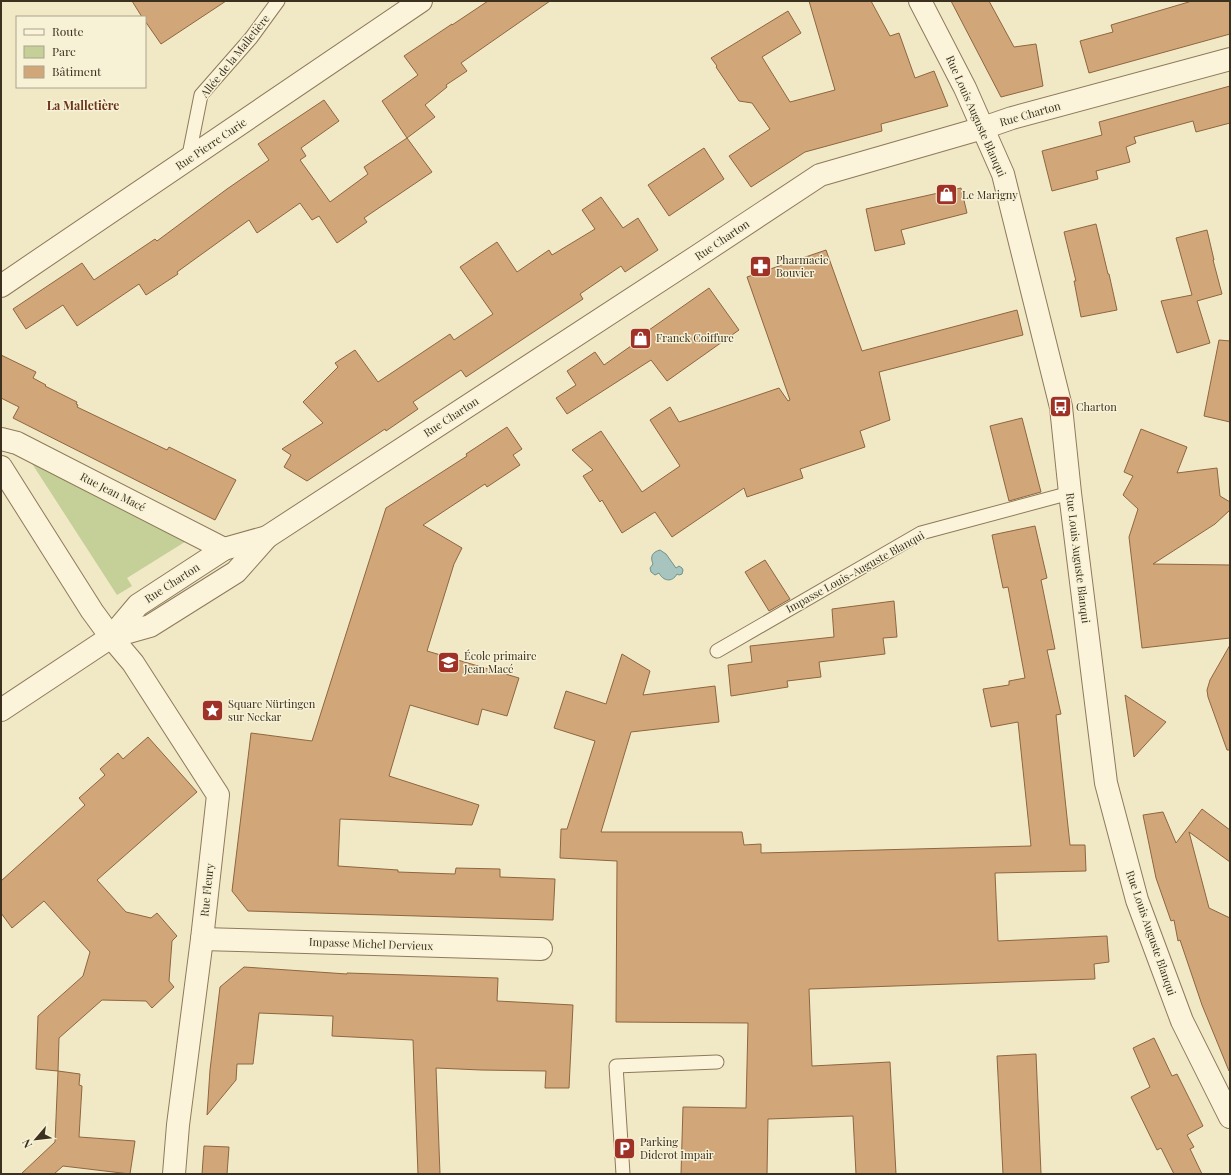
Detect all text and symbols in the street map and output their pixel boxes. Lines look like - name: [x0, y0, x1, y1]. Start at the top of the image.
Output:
- street label: Allée de la Malletière: [196, 11, 273, 101]
- legend: [16, 16, 146, 88]
- text: Route: [52, 23, 84, 39]
- text: Parc: [52, 43, 76, 59]
- street label: Rue Louis Auguste Blanqui: [943, 53, 1010, 179]
- text: Bâtiment: [52, 63, 102, 79]
- district label: La Malletière: [47, 97, 119, 113]
- street label: Rue Charton: [998, 98, 1062, 129]
- street label: Rue Pierre Curie: [172, 114, 249, 173]
- shop icon: Le Marigny: [934, 182, 960, 208]
- place label: Le Marigny: [962, 187, 1018, 202]
- street label: Rue Charton: [692, 216, 752, 263]
- place label: Pharmacie Bouvier: [776, 252, 829, 280]
- pharmacy icon: Pharmacie Bouvier: [747, 253, 773, 279]
- shop icon: Franck Coiffure: [627, 325, 653, 351]
- place label: Franck Coiffure: [656, 330, 734, 345]
- street label: Rue Charton: [420, 393, 481, 440]
- bus stop icon: Charton: [1048, 394, 1074, 420]
- place label: Charton: [1076, 399, 1117, 414]
- street label: Rue Jean Macé: [78, 469, 149, 515]
- street label: Rue Louis Auguste Blanqui: [1063, 492, 1094, 624]
- street label: Impasse Louis-Auguste Blanqui: [783, 527, 927, 616]
- street label: Rue Charton: [141, 559, 202, 606]
- place label: École primaire Jean Macé: [463, 648, 537, 676]
- school or university icon: École primaire Jean Macé: [435, 649, 461, 675]
- place label: Square Nürtingen sur Neckar: [228, 696, 316, 724]
- place icon: Square Nürtingen sur Neckar: [199, 697, 225, 723]
- street label: Rue Fleury: [196, 862, 217, 917]
- street label: Rue Louis Auguste Blanqui: [1123, 868, 1180, 997]
- street label: Impasse Michel Dervieux: [309, 934, 434, 953]
- north arrow: [16, 1119, 56, 1159]
- place label: Parking Diderot Impair: [640, 1134, 714, 1162]
- parking icon: Parking Diderot Impair: [612, 1135, 638, 1161]
- text: N: [18, 1137, 35, 1151]

